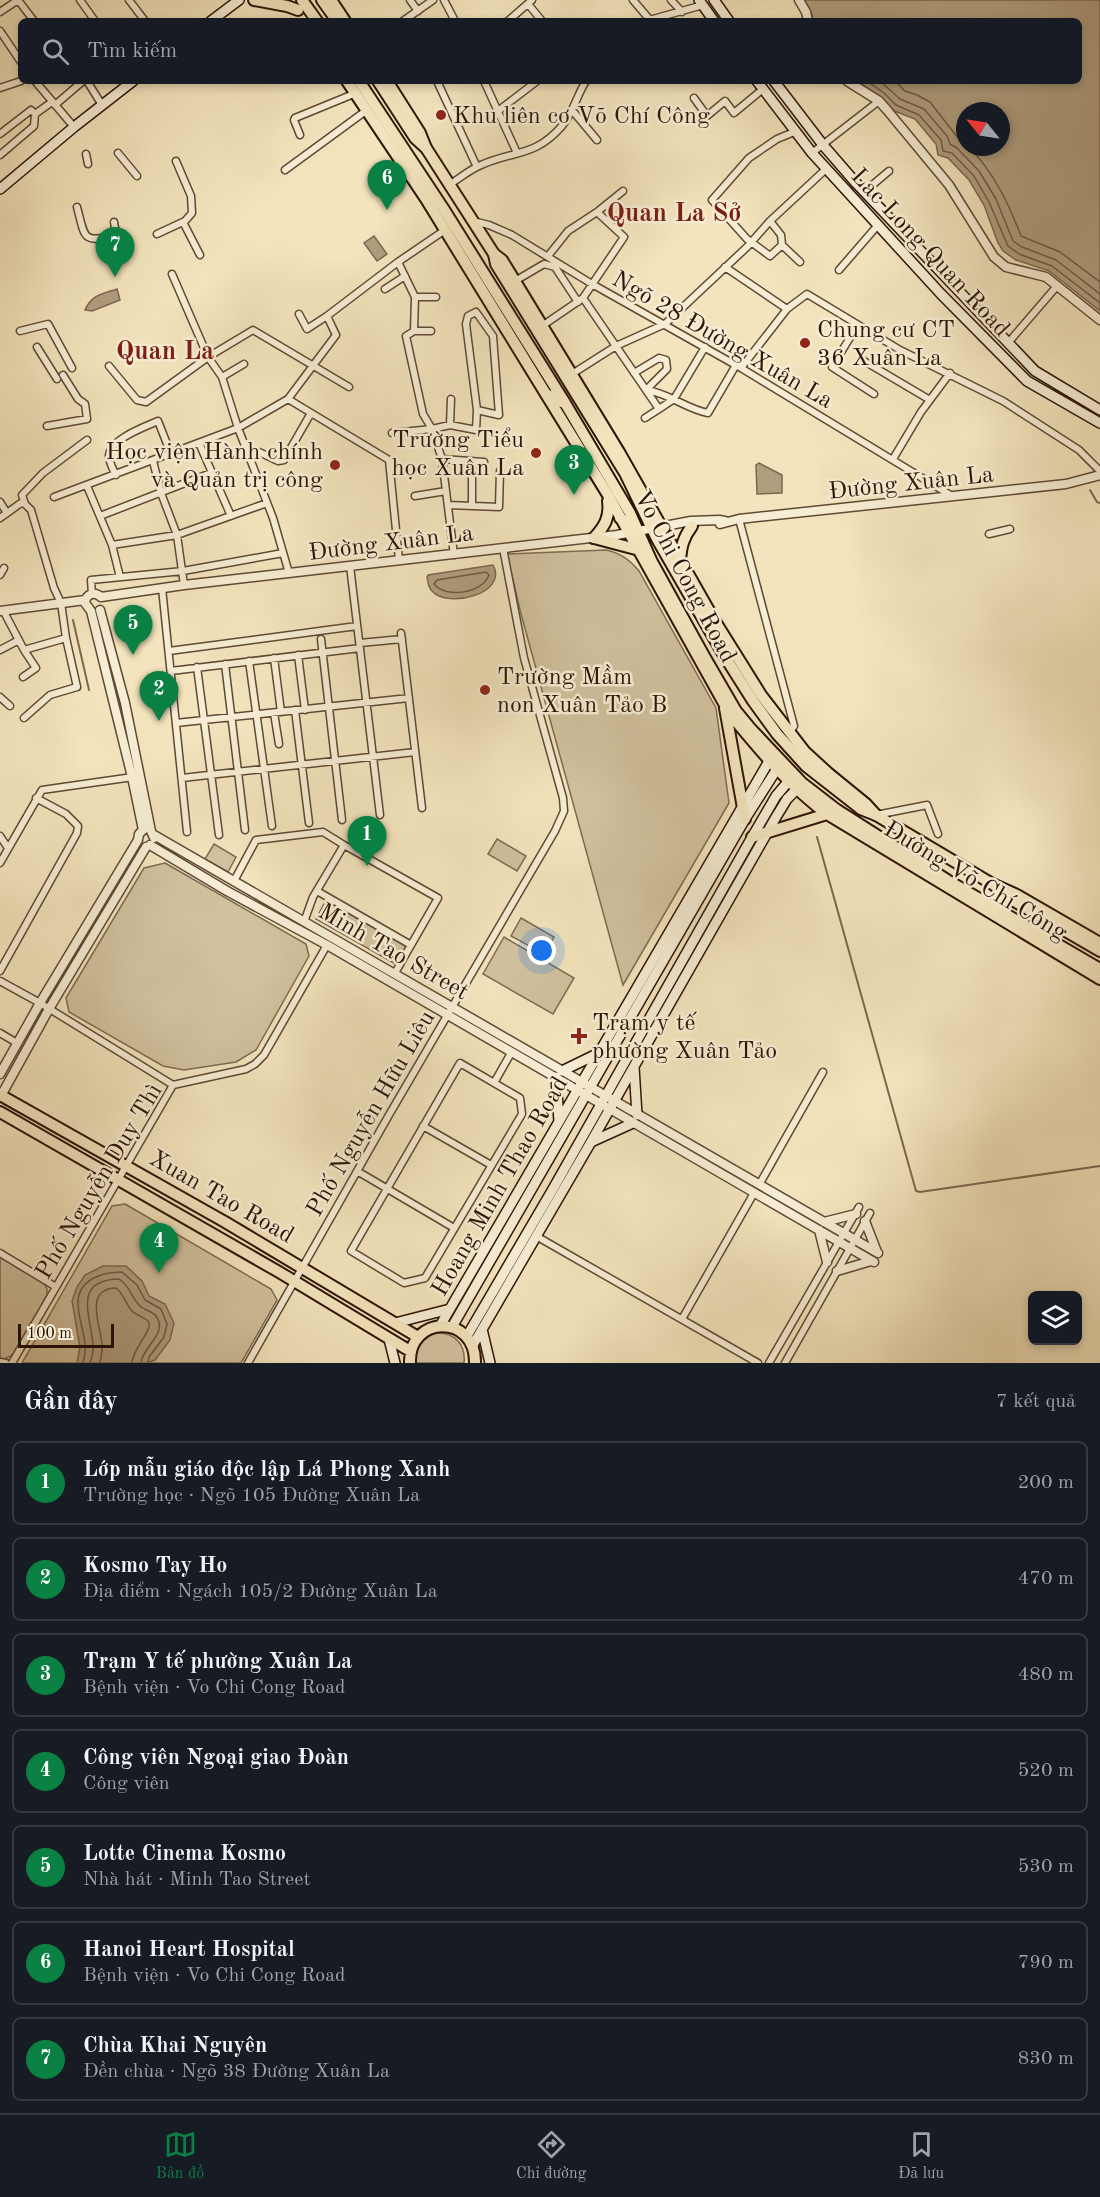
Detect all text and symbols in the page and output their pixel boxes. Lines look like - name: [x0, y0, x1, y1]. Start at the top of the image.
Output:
- search box: [18, 18, 1082, 84]
- icon: search: [39, 35, 72, 68]
- text: Tìm kiếm: [87, 40, 177, 62]
- north arrow: [956, 102, 1010, 156]
- place label: Khu liên cơ Võ Chí Công: [453, 105, 710, 129]
- marker: Khu liên cơ Võ Chí Công: [434, 108, 448, 122]
- pin: 6: [368, 160, 406, 210]
- street label: Lac Long Quan Road: [846, 165, 1013, 342]
- district label: Quan La Sở: [607, 201, 741, 227]
- pin: 7: [96, 228, 134, 277]
- street label: Ngõ 28 Đường Xuân La: [607, 268, 837, 414]
- place label: Chung cư CT 36 Xuân La: [817, 319, 955, 371]
- marker: Chung cư CT 36 Xuân La: [798, 336, 812, 350]
- district label: Quan La: [116, 339, 214, 365]
- place label: Trường Tiểu học Xuân La: [392, 427, 524, 481]
- place label: Học viện Hành chính và Quản trị công: [106, 441, 323, 493]
- marker: Trường Tiểu học Xuân La: [529, 446, 543, 460]
- pin: 3: [554, 446, 594, 495]
- marker: Học viện Hành chính và Quản trị công: [328, 458, 342, 472]
- street label: Đường Xuân La: [827, 463, 995, 505]
- street label: Vo Chi Cong Road: [629, 487, 740, 667]
- street label: Đường Xuân La: [307, 522, 475, 566]
- pin: 5: [114, 606, 152, 655]
- place label: Trường Mầm non Xuân Tảo B: [497, 664, 667, 718]
- pin: 2: [140, 672, 178, 721]
- marker: Trường Mầm non Xuân Tảo B: [478, 683, 492, 697]
- pin: 1: [348, 816, 386, 866]
- street label: Đường Võ Chí Công: [879, 818, 1071, 946]
- street label: Minh Tao Street: [314, 900, 472, 1005]
- your location: [527, 936, 556, 965]
- street label: Phố Nguyễn Hữu Liêu: [301, 1006, 440, 1221]
- place label: Trạm y tế phường Xuân Tảo: [592, 1011, 777, 1064]
- marker: Trạm y tế phường Xuân Tảo: [570, 1027, 588, 1045]
- street label: Hoang Minh Thao Road: [428, 1073, 573, 1301]
- street label: Phố Nguyễn Duy Thì: [30, 1079, 167, 1284]
- street label: Xuan Tao Road: [145, 1147, 297, 1249]
- pin: 4: [140, 1224, 178, 1273]
- map controls: [1028, 1291, 1082, 1345]
- button: layers: [1028, 1291, 1082, 1345]
- scale bar: [18, 1321, 114, 1348]
- text: 100 m: [27, 1326, 72, 1342]
- text: Gần đây: [24, 1389, 118, 1415]
- text: 7 kết quả: [996, 1392, 1076, 1412]
- text: Lớp mẫu giáo độc lập Lá Phong Xanh: [83, 1459, 450, 1481]
- text: 1: [40, 1473, 51, 1493]
- text: 200 m: [1018, 1473, 1074, 1493]
- text: Trường học · Ngõ 105 Đường Xuân La: [83, 1486, 420, 1506]
- text: Kosmo Tay Ho: [83, 1555, 227, 1577]
- text: 2: [40, 1569, 51, 1589]
- text: 470 m: [1018, 1569, 1074, 1589]
- text: Địa điểm · Ngách 105/2 Đường Xuân La: [83, 1582, 438, 1602]
- text: Trạm Y tế phường Xuân La: [83, 1651, 352, 1673]
- text: 3: [40, 1665, 51, 1685]
- text: 480 m: [1018, 1665, 1074, 1685]
- text: Bệnh viện · Vo Chi Cong Road: [83, 1678, 345, 1698]
- text: Công viên Ngoại giao Đoàn: [83, 1747, 349, 1769]
- text: 4: [40, 1761, 51, 1781]
- text: 520 m: [1018, 1761, 1074, 1781]
- text: Công viên: [83, 1774, 170, 1794]
- text: Lotte Cinema Kosmo: [83, 1843, 286, 1865]
- text: 5: [40, 1857, 51, 1877]
- text: 530 m: [1018, 1857, 1074, 1877]
- text: Nhà hát · Minh Tao Street: [83, 1870, 310, 1890]
- text: Hanoi Heart Hospital: [83, 1939, 295, 1961]
- text: 6: [40, 1953, 51, 1973]
- text: 790 m: [1018, 1953, 1074, 1973]
- text: Bệnh viện · Vo Chi Cong Road: [83, 1966, 345, 1986]
- text: Chùa Khai Nguyên: [83, 2035, 267, 2057]
- text: 7: [40, 2049, 51, 2069]
- text: 830 m: [1018, 2049, 1074, 2069]
- text: Đền chùa · Ngõ 38 Đường Xuân La: [83, 2062, 390, 2082]
- tab: Bản đồ: [156, 2128, 204, 2184]
- tab: Chỉ đường: [516, 2128, 586, 2184]
- tab: Đã lưu: [898, 2128, 944, 2184]

